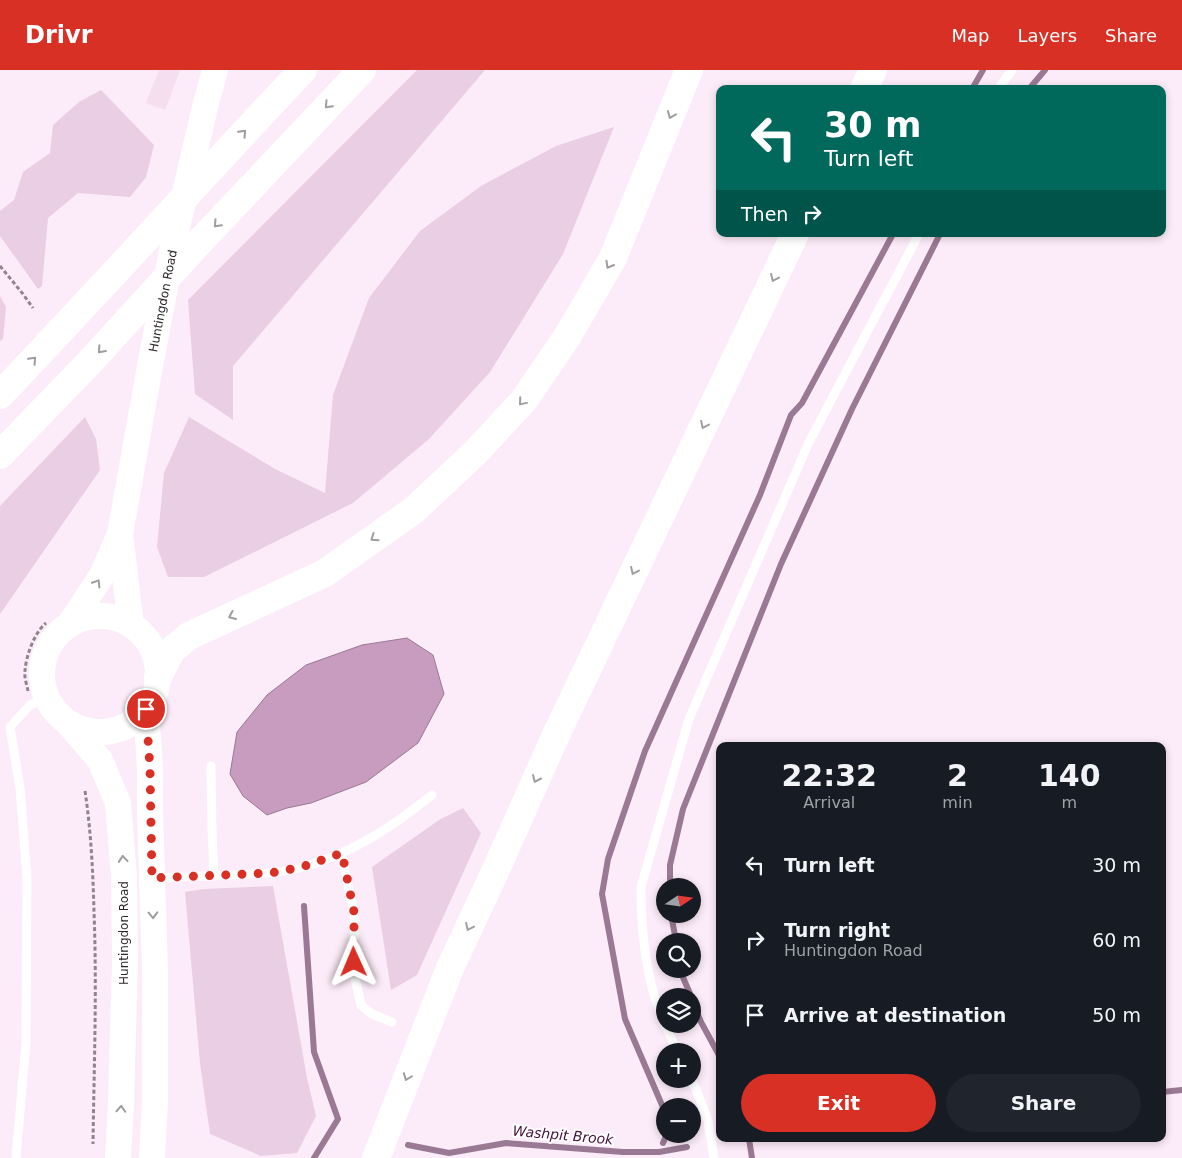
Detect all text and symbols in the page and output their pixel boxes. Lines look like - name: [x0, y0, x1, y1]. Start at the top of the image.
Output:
- text: Drivr: [25, 21, 92, 49]
- text: Map: [951, 25, 989, 46]
- text: Layers: [1017, 25, 1077, 46]
- text: Share: [1105, 25, 1157, 46]
- one-way arrow: [325, 100, 334, 109]
- icon: left: [741, 105, 806, 170]
- text: 30 m: [824, 105, 921, 145]
- one-way arrow: [667, 110, 677, 119]
- one-way arrow: [237, 129, 246, 138]
- text: Turn left: [824, 146, 913, 171]
- icon: right: [798, 200, 826, 228]
- text: Then: [741, 203, 788, 225]
- one-way arrow: [214, 218, 223, 227]
- street label: Huntingdon Road: [146, 249, 180, 353]
- one-way arrow: [605, 260, 615, 269]
- one-way arrow: [770, 273, 780, 282]
- one-way arrow: [98, 344, 107, 353]
- one-way arrow: [28, 357, 37, 366]
- one-way arrow: [518, 397, 527, 406]
- one-way arrow: [700, 419, 710, 428]
- one-way arrow: [370, 532, 380, 541]
- one-way arrow: [630, 566, 641, 575]
- one-way arrow: [91, 580, 100, 589]
- one-way arrow: [228, 610, 237, 620]
- pin: [125, 688, 167, 730]
- icon: arrive: [132, 695, 160, 723]
- text: 22:32: [781, 758, 877, 793]
- text: 2: [947, 758, 968, 793]
- text: 140: [1038, 758, 1101, 793]
- one-way arrow: [532, 774, 543, 783]
- text: Arrival: [803, 793, 855, 812]
- text: min: [942, 793, 973, 812]
- text: m: [1061, 793, 1077, 812]
- icon: left: [741, 851, 769, 879]
- text: Turn left: [784, 854, 875, 876]
- text: 30 m: [1092, 854, 1141, 876]
- one-way arrow: [118, 855, 129, 863]
- north arrow: [656, 878, 701, 922]
- map controls: [656, 878, 701, 1143]
- street label: Huntingdon Road: [117, 881, 131, 985]
- one-way arrow: [148, 912, 159, 920]
- text: Turn right: [784, 919, 890, 941]
- one-way arrow: [465, 922, 475, 931]
- icon: right: [741, 926, 769, 954]
- text: 60 m: [1092, 929, 1141, 951]
- button: search: [656, 933, 701, 978]
- position arrow: [327, 935, 379, 987]
- text: Huntingdon Road: [784, 941, 923, 960]
- button: layers: [656, 988, 701, 1033]
- icon: arrive: [741, 1001, 769, 1029]
- text: Arrive at destination: [784, 1004, 1006, 1026]
- text: 50 m: [1092, 1004, 1141, 1026]
- button: +: [656, 1043, 701, 1088]
- one-way arrow: [403, 1073, 413, 1081]
- button: Exit: [741, 1074, 936, 1132]
- button: Share: [946, 1074, 1141, 1132]
- button: −: [656, 1098, 701, 1143]
- one-way arrow: [116, 1105, 126, 1113]
- water label: Washpit Brook: [512, 1123, 615, 1147]

